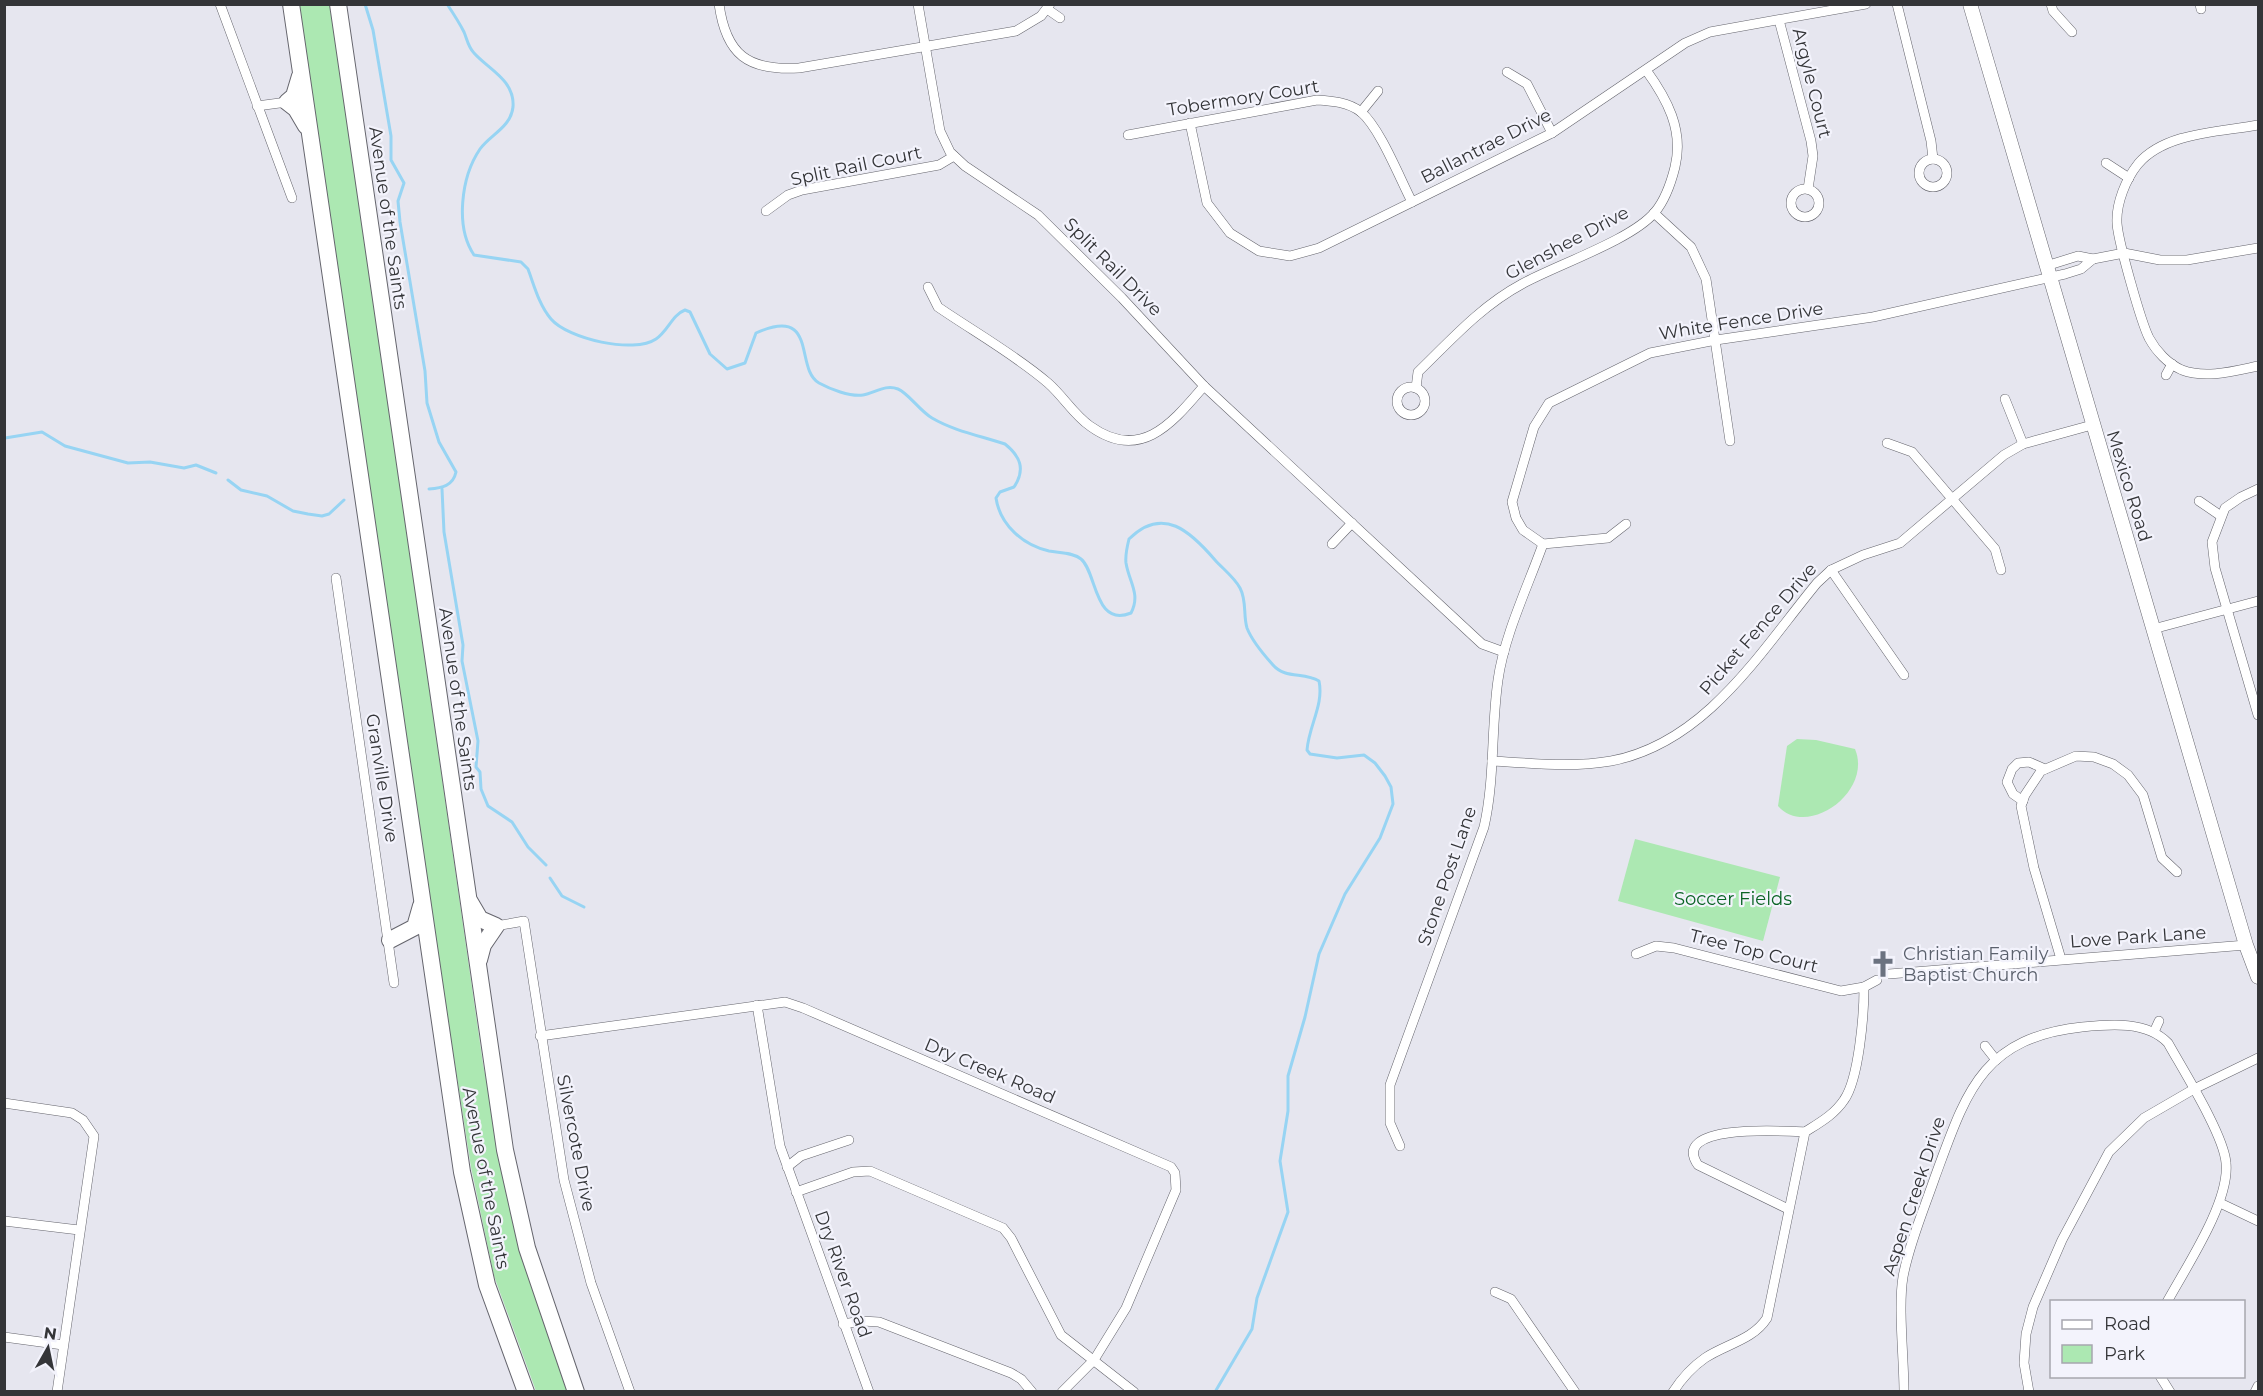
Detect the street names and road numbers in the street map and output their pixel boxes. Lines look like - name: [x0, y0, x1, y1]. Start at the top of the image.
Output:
- street label: Argyle Court: [1788, 26, 1836, 140]
- street label: Tobermory Court: [1166, 75, 1320, 121]
- street label: Ballantrae Drive: [1417, 103, 1555, 188]
- street label: Avenue of the Saints: [364, 125, 412, 311]
- street label: Split Rail Court: [789, 141, 923, 191]
- street label: Glenshee Drive: [1502, 201, 1632, 285]
- street label: Split Rail Drive: [1059, 213, 1167, 321]
- street label: White Fence Drive: [1657, 297, 1825, 345]
- street label: Mexico Road: [2102, 428, 2156, 544]
- street label: Picket Fence Drive: [1695, 558, 1821, 700]
- street label: Avenue of the Saints: [434, 606, 482, 792]
- street label: Granville Drive: [361, 712, 403, 844]
- street label: Stone Post Lane: [1413, 803, 1481, 949]
- street label: Love Park Lane: [2069, 921, 2207, 953]
- street label: Tree Top Court: [1687, 924, 1821, 978]
- street label: Dry Creek Road: [921, 1033, 1059, 1109]
- street label: Silvercote Drive: [552, 1073, 600, 1213]
- street label: Avenue of the Saints: [458, 1085, 514, 1271]
- street label: Aspen Creek Drive: [1878, 1114, 1950, 1278]
- street label: Dry River Road: [810, 1207, 876, 1341]

